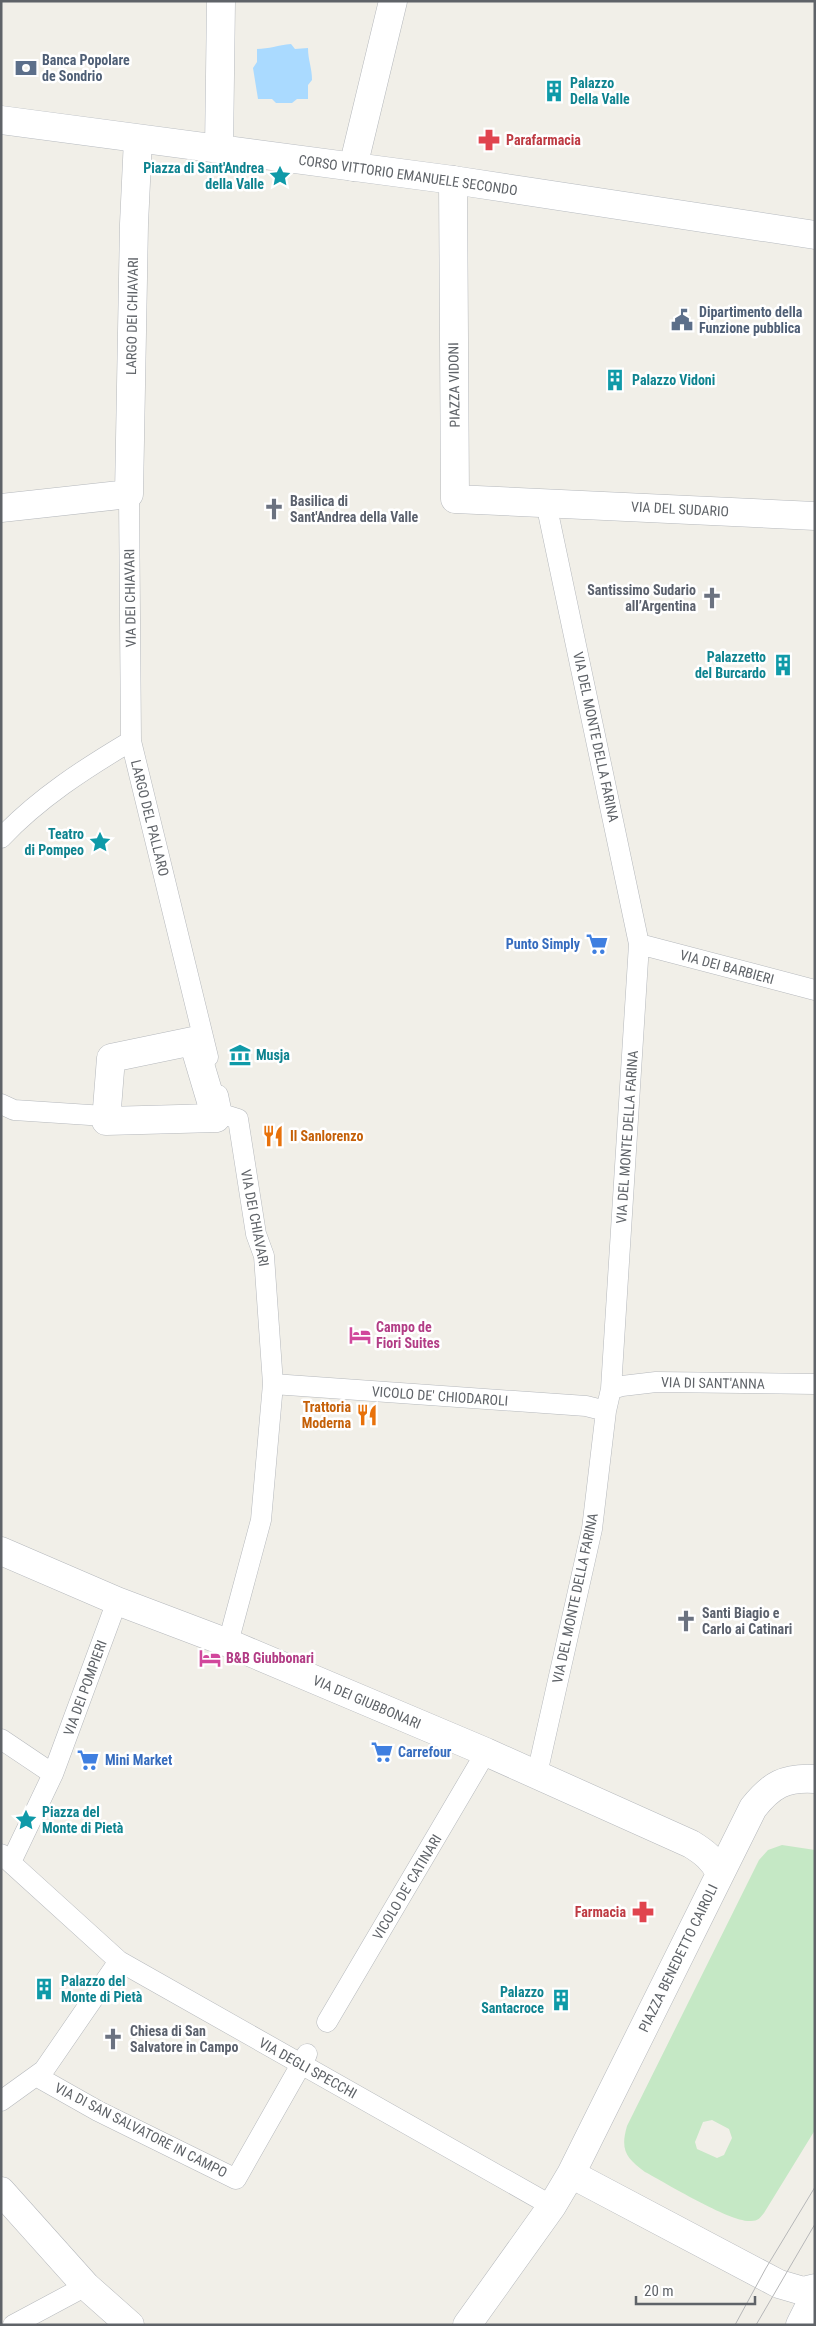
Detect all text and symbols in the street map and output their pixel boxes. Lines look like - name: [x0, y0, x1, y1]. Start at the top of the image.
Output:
- place label: Banca Popolare de Sondrio: [42, 52, 130, 84]
- bank icon: Banca Popolare de Sondrio: [13, 55, 39, 81]
- place label: Palazzo Della Valle: [570, 75, 630, 107]
- building icon: Palazzo Della Valle: [541, 78, 567, 104]
- pharmacy icon: Parafarmacia: [476, 127, 502, 153]
- place label: Parafarmacia: [506, 132, 581, 148]
- street label: CORSO VITTORIO EMANUELE SECONDO: [297, 152, 519, 198]
- place label: Piazza di Sant'Andrea della Valle: [143, 160, 264, 192]
- place icon: Piazza di Sant'Andrea della Valle: [267, 163, 293, 189]
- street label: LARGO DEI CHIAVARI: [123, 257, 141, 375]
- place label: Dipartimento della Funzione pubblica: [699, 304, 803, 336]
- public building icon: Dipartimento della Funzione pubblica: [669, 307, 695, 333]
- street label: PIAZZA VIDONI: [445, 342, 463, 428]
- building icon: Palazzo Vidoni: [602, 367, 628, 393]
- place label: Palazzo Vidoni: [632, 372, 715, 388]
- place label: Basilica di Sant'Andrea della Valle: [290, 493, 419, 525]
- church icon: Basilica di Sant'Andrea della Valle: [261, 496, 287, 522]
- street label: VIA DEL SUDARIO: [631, 498, 729, 520]
- street label: VIA DEI CHIAVARI: [121, 549, 139, 647]
- place label: Santissimo Sudario all’Argentina: [587, 582, 696, 614]
- church icon: Santissimo Sudario all’Argentina: [699, 585, 725, 611]
- place label: Palazzetto del Burcardo: [695, 649, 766, 681]
- street label: VIA DEL MONTE DELLA FARINA: [570, 650, 622, 824]
- building icon: Palazzetto del Burcardo: [770, 652, 796, 678]
- street label: LARGO DEL PALLARO: [128, 758, 172, 878]
- place label: Teatro di Pompeo: [24, 826, 84, 858]
- place icon: Teatro di Pompeo: [87, 829, 113, 855]
- supermarket icon: Punto Simply: [584, 931, 610, 957]
- place label: Punto Simply: [506, 936, 581, 952]
- street label: VIA DEI BARBIERI: [678, 947, 776, 987]
- museum icon: Musja: [227, 1042, 253, 1068]
- place label: Musja: [256, 1047, 290, 1063]
- street label: VIA DEL MONTE DELLA FARINA: [613, 1050, 641, 1224]
- restaurant icon: Il Sanlorenzo: [260, 1123, 286, 1149]
- place label: Il Sanlorenzo: [290, 1128, 363, 1144]
- street label: VIA DEI CHIAVARI: [238, 1168, 272, 1268]
- place label: Campo de Fiori Suites: [376, 1319, 440, 1351]
- hotel icon: Campo de Fiori Suites: [347, 1322, 373, 1348]
- street label: VIA DI SANT'ANNA: [661, 1374, 765, 1392]
- street label: VICOLO DE' CHIODAROLI: [371, 1383, 509, 1409]
- place label: Trattoria Moderna: [302, 1399, 351, 1431]
- restaurant icon: Trattoria Moderna: [354, 1402, 380, 1428]
- street label: VIA DEL MONTE DELLA FARINA: [549, 1511, 601, 1685]
- place label: Santi Biagio e Carlo ai Catinari: [702, 1605, 792, 1637]
- church icon: Santi Biagio e Carlo ai Catinari: [673, 1608, 699, 1634]
- street label: VIA DEI POMPIERI: [60, 1638, 110, 1738]
- hotel icon: B&B Giubbonari: [197, 1645, 223, 1671]
- place label: B&B Giubbonari: [226, 1650, 314, 1666]
- street label: VIA DEI GIUBBONARI: [311, 1672, 423, 1732]
- supermarket icon: Carrefour: [369, 1739, 395, 1765]
- place label: Carrefour: [398, 1744, 452, 1760]
- supermarket icon: Mini Market: [75, 1747, 101, 1773]
- place label: Mini Market: [105, 1752, 172, 1768]
- place label: Piazza del Monte di Pietà: [42, 1804, 124, 1836]
- place icon: Piazza del Monte di Pietà: [13, 1807, 39, 1833]
- street label: VICOLO DE' CATINARI: [369, 1832, 445, 1942]
- street label: PIAZZA BENEDETTO CAIROLI: [635, 1881, 721, 2035]
- pharmacy icon: Farmacia: [630, 1899, 656, 1925]
- place label: Farmacia: [575, 1904, 626, 1920]
- place label: Palazzo del Monte di Pietà: [61, 1973, 143, 2005]
- building icon: Palazzo del Monte di Pietà: [31, 1976, 57, 2002]
- place label: Palazzo Santacroce: [481, 1984, 544, 2016]
- building icon: Palazzo Santacroce: [548, 1987, 574, 2013]
- place label: Chiesa di San Salvatore in Campo: [130, 2023, 238, 2055]
- church icon: Chiesa di San Salvatore in Campo: [100, 2026, 126, 2052]
- street label: VIA DEGLI SPECCHI: [256, 2034, 360, 2102]
- street label: VIA DI SAN SALVATORE IN CAMPO: [52, 2079, 230, 2181]
- scale bar: [636, 2274, 755, 2306]
- text: 20 m: [644, 2282, 674, 2300]

